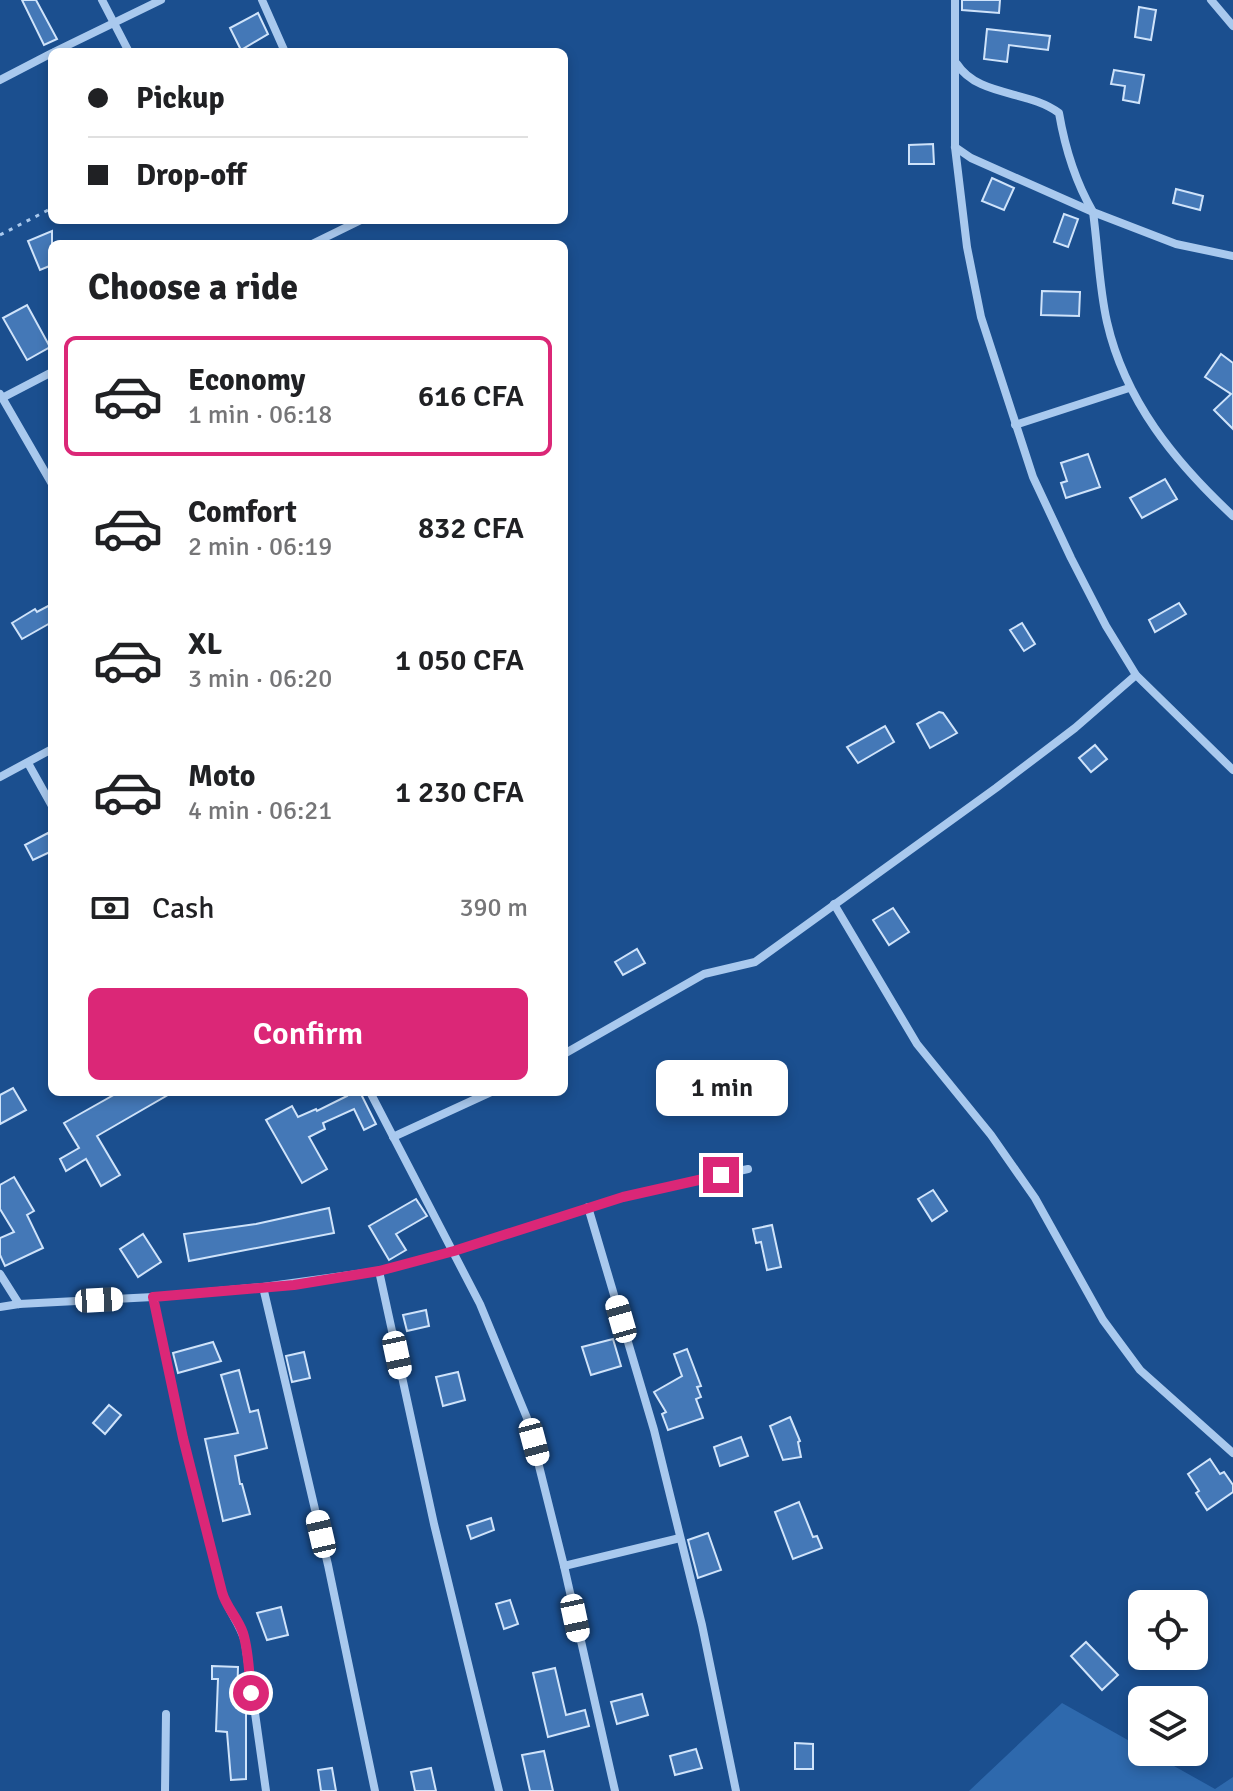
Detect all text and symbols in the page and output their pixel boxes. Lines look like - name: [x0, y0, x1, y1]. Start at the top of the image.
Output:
- text: Pickup: [136, 80, 225, 117]
- text: Drop-off: [136, 157, 246, 194]
- text: Choose a ride: [88, 265, 298, 310]
- icon: car: [92, 360, 164, 432]
- text: Economy: [188, 362, 305, 399]
- text: 616 CFA: [418, 378, 524, 415]
- text: 1 min · 06:18: [188, 399, 332, 431]
- icon: car: [92, 492, 164, 564]
- text: Comfort: [188, 494, 297, 531]
- text: 832 CFA: [418, 510, 524, 547]
- text: 2 min · 06:19: [188, 531, 332, 563]
- icon: car: [92, 624, 164, 696]
- text: XL: [188, 626, 222, 663]
- text: 1 050 CFA: [395, 642, 524, 679]
- text: 3 min · 06:20: [188, 663, 332, 695]
- icon: car: [92, 756, 164, 828]
- text: Moto: [188, 758, 255, 795]
- text: 1 230 CFA: [395, 774, 524, 811]
- text: 4 min · 06:21: [188, 795, 332, 827]
- icon: cash: [88, 886, 132, 930]
- text: Cash: [152, 890, 215, 927]
- text: 390 m: [459, 892, 528, 924]
- button: Confirm: [88, 988, 528, 1080]
- callout: 1 min: [655, 1059, 787, 1115]
- text: 1 min: [691, 1072, 753, 1104]
- route end: [703, 1157, 739, 1193]
- car: [74, 1287, 124, 1313]
- car: [603, 1293, 639, 1345]
- car: [380, 1329, 414, 1381]
- car: [516, 1416, 552, 1468]
- car: [304, 1508, 338, 1560]
- map controls: [1128, 1590, 1208, 1766]
- button: locate: [1128, 1590, 1208, 1670]
- car: [558, 1592, 592, 1644]
- route start: [233, 1675, 269, 1711]
- button: layers: [1128, 1686, 1208, 1766]

